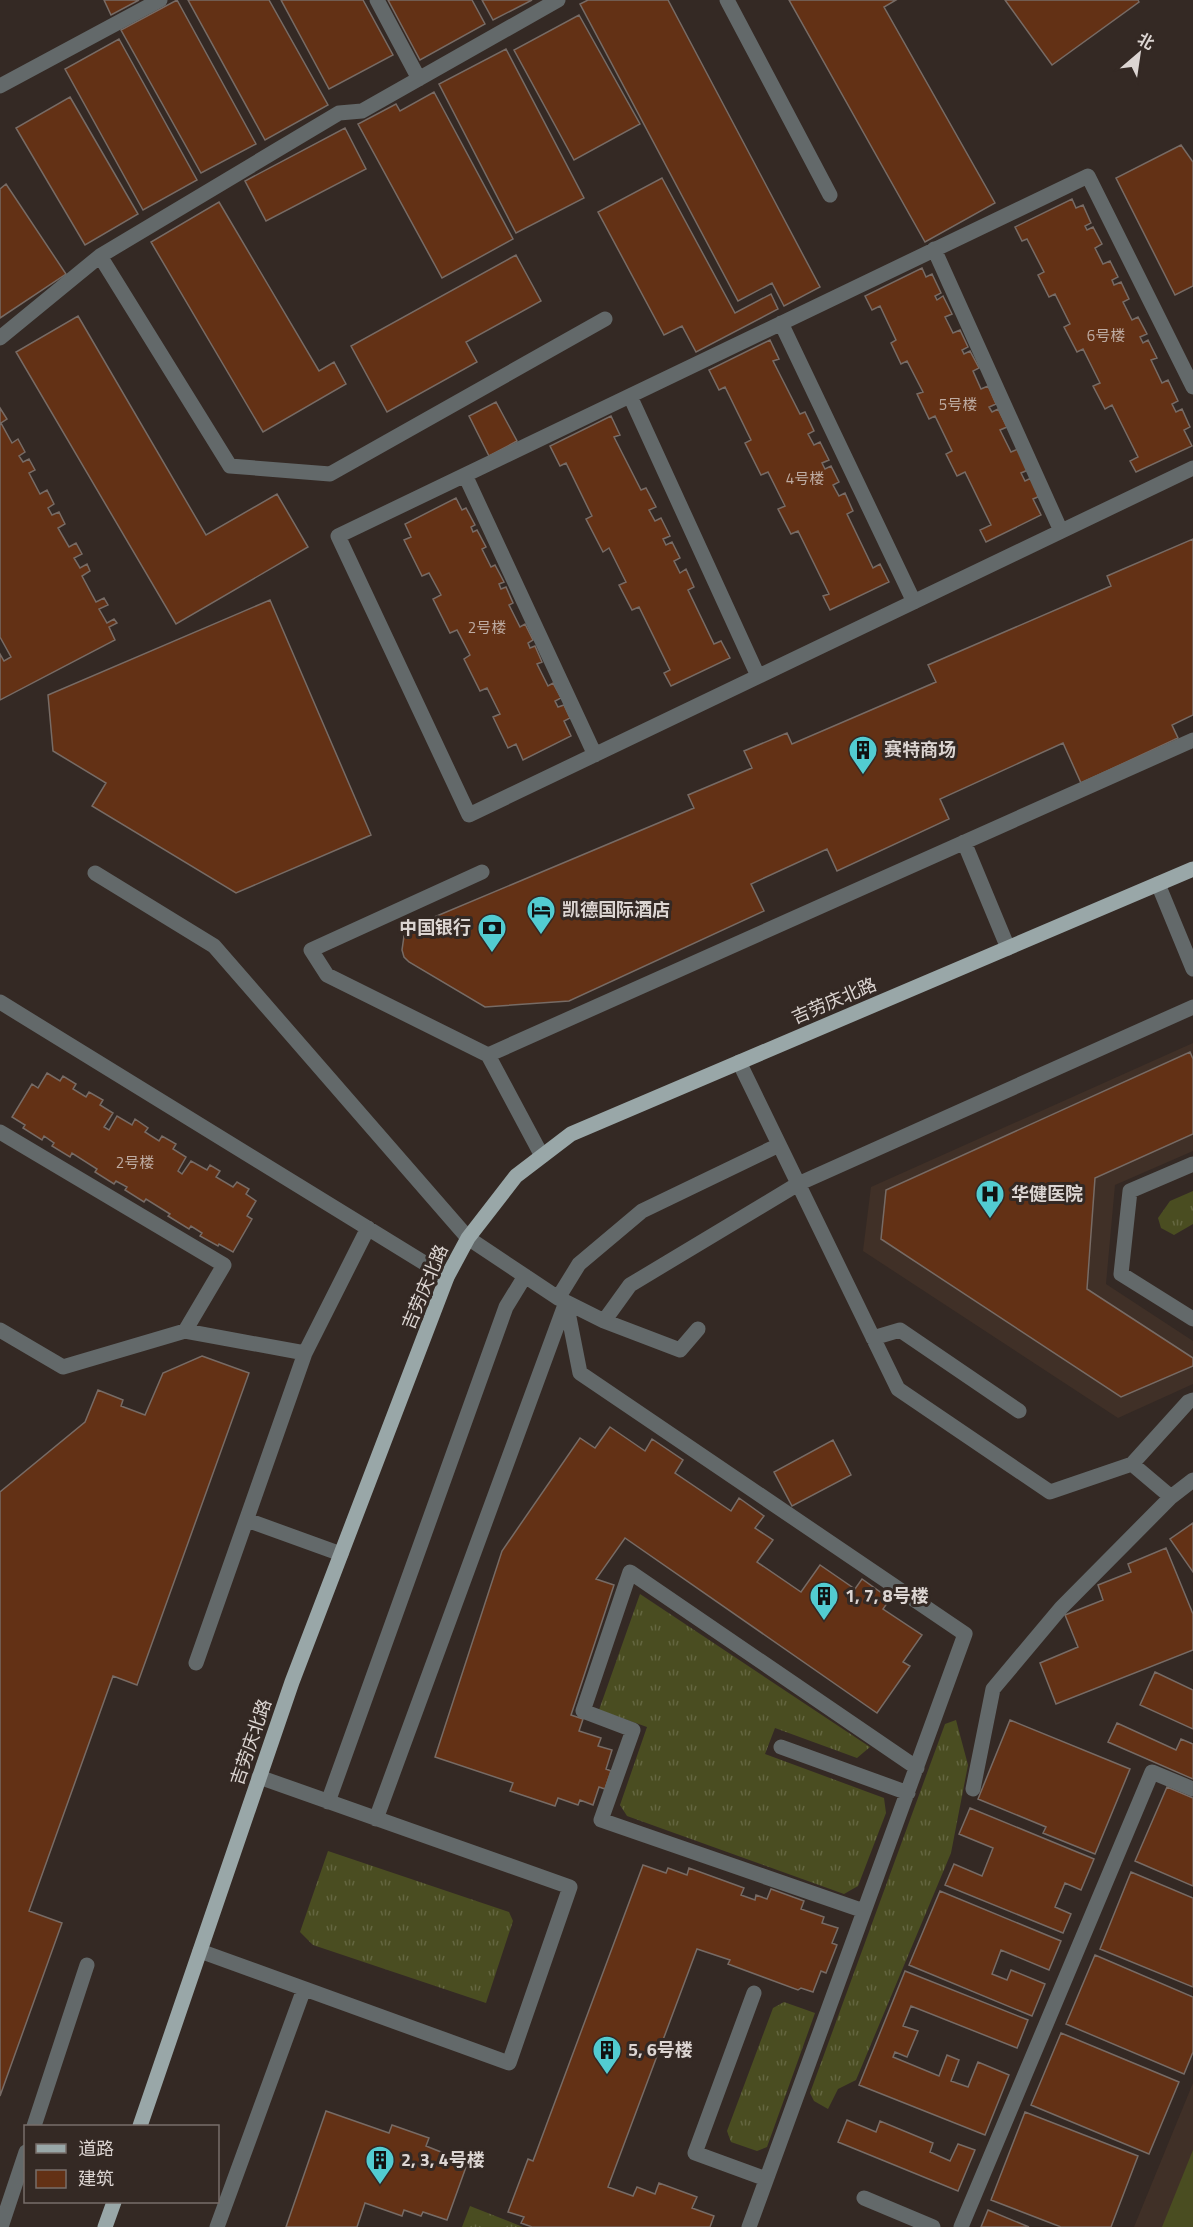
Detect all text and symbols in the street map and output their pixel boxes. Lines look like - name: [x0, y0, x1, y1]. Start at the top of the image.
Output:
- north arrow: [1109, 24, 1169, 84]
- text: 北: [1133, 27, 1159, 55]
- house number: 6号楼: [1087, 324, 1125, 347]
- house number: 5号楼: [939, 393, 977, 416]
- house number: 4号楼: [786, 467, 824, 490]
- house number: 2号楼: [468, 616, 506, 639]
- building icon: 赛特商场: [847, 734, 879, 776]
- place label: 赛特商场: [884, 736, 956, 763]
- hotel icon: 凯德国际酒店: [525, 894, 557, 936]
- place label: 凯德国际酒店: [562, 896, 670, 923]
- bank icon: 中国银行: [476, 912, 508, 954]
- place label: 中国银行: [399, 914, 471, 941]
- street label: 吉劳庆北路: [787, 971, 881, 1031]
- house number: 2号楼: [116, 1151, 154, 1174]
- hospital icon: 华健医院: [974, 1178, 1006, 1220]
- place label: 华健医院: [1011, 1180, 1083, 1207]
- street label: 吉劳庆北路: [395, 1240, 455, 1334]
- building icon: 1, 7, 8号楼: [808, 1580, 840, 1622]
- place label: 1, 7, 8号楼: [845, 1582, 929, 1609]
- street label: 吉劳庆北路: [223, 1695, 278, 1789]
- building icon: 5, 6号楼: [591, 2034, 623, 2076]
- place label: 5, 6号楼: [628, 2036, 693, 2063]
- legend: [24, 2125, 219, 2203]
- text: 道路: [78, 2135, 114, 2162]
- building icon: 2, 3, 4号楼: [364, 2144, 396, 2186]
- place label: 2, 3, 4号楼: [401, 2146, 485, 2173]
- text: 建筑: [78, 2165, 114, 2192]

